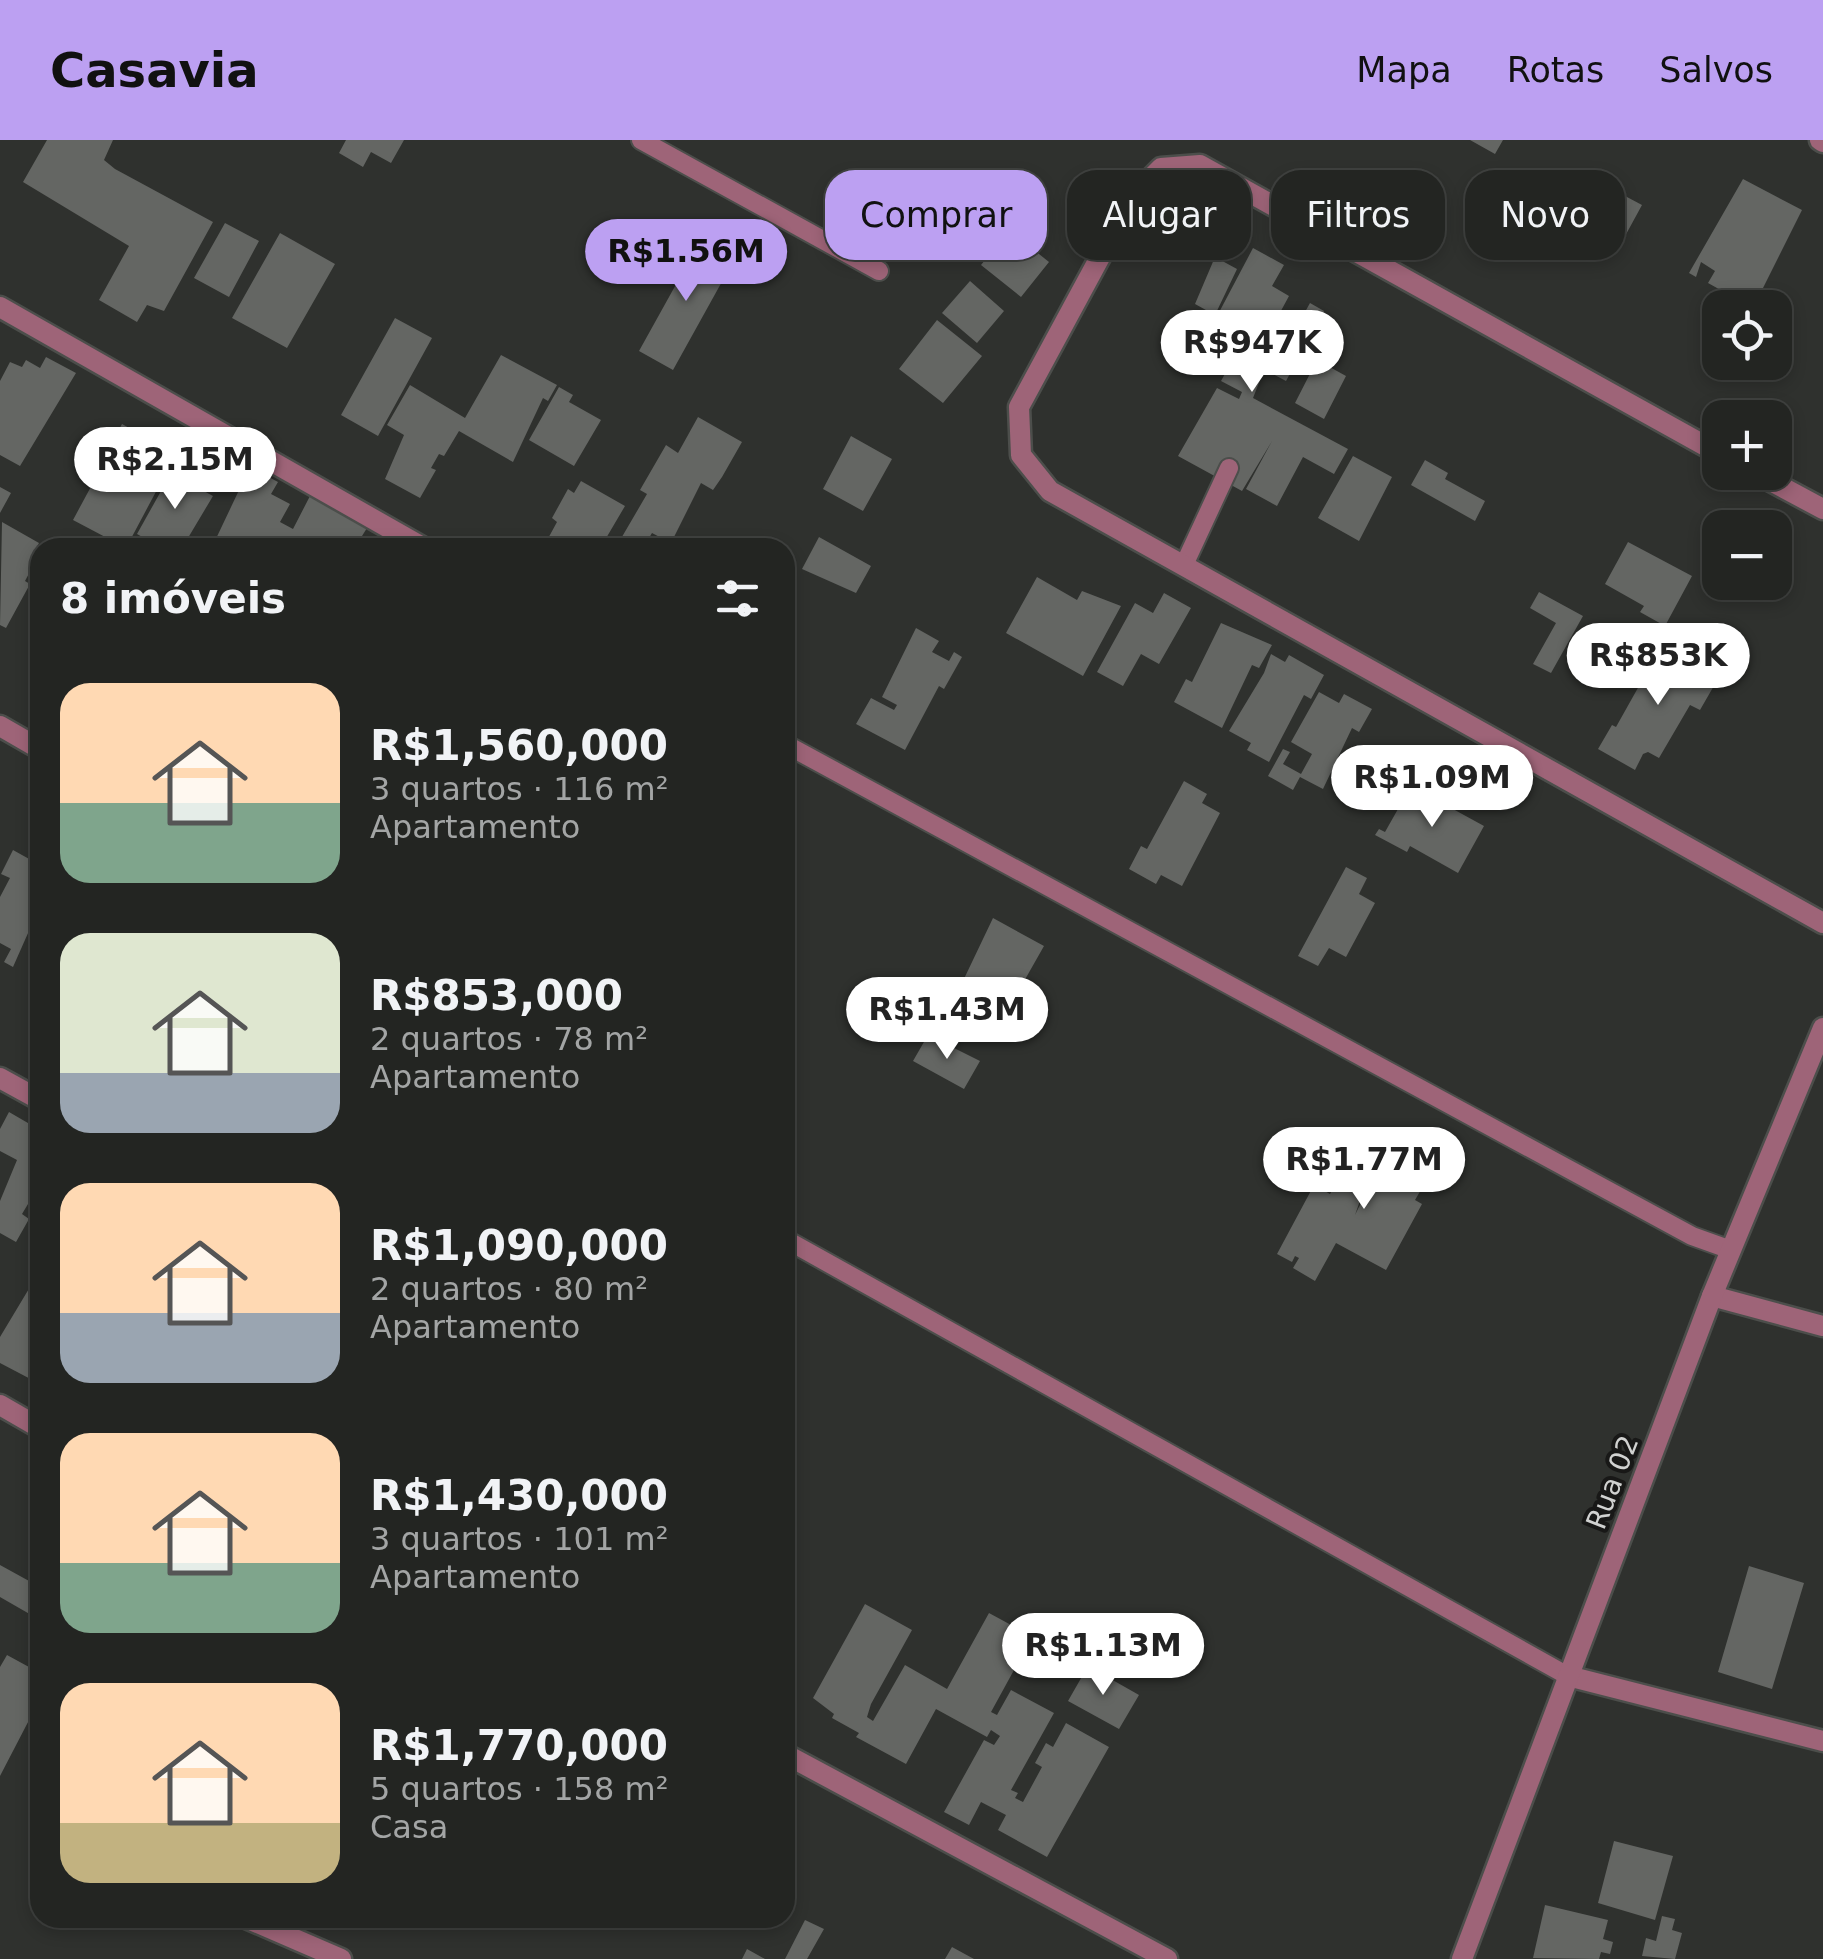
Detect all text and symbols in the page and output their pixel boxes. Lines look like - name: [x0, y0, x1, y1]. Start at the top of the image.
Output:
- text: Casavia: [50, 42, 259, 98]
- text: Mapa: [1356, 50, 1452, 90]
- text: Rotas: [1507, 50, 1604, 90]
- text: Salvos: [1659, 50, 1773, 90]
- chip: Comprar: [825, 170, 1047, 260]
- chip: Alugar: [1067, 170, 1251, 260]
- chip: Filtros: [1271, 170, 1445, 260]
- chip: Novo: [1465, 170, 1625, 260]
- pin: R$1.56M: [594, 219, 778, 304]
- text: R$1.56M: [607, 232, 765, 270]
- map controls: [1702, 290, 1792, 600]
- button: locate: [1702, 290, 1792, 380]
- pin: R$947K: [1171, 310, 1333, 395]
- text: R$947K: [1183, 323, 1321, 361]
- button: +: [1702, 400, 1792, 490]
- pin: R$2.15M: [83, 427, 267, 512]
- text: R$2.15M: [96, 440, 254, 478]
- button: −: [1702, 510, 1792, 600]
- icon: filters: [710, 571, 765, 626]
- text: 8 imóveis: [60, 574, 286, 623]
- pin: R$853K: [1577, 623, 1739, 708]
- text: R$853K: [1589, 636, 1727, 674]
- text: R$1,560,000: [370, 721, 668, 770]
- icon: home: [140, 723, 260, 843]
- pin: R$1.09M: [1340, 745, 1524, 830]
- text: R$1.09M: [1353, 758, 1511, 796]
- text: 3 quartos · 116 m²: [370, 770, 668, 808]
- text: Apartamento: [370, 808, 580, 846]
- text: R$853,000: [370, 971, 623, 1020]
- icon: home: [140, 973, 260, 1093]
- pin: R$1.43M: [855, 977, 1039, 1062]
- text: R$1.43M: [868, 990, 1026, 1028]
- text: 2 quartos · 78 m²: [370, 1020, 648, 1058]
- text: Apartamento: [370, 1058, 580, 1096]
- pin: R$1.77M: [1272, 1127, 1456, 1212]
- text: R$1.77M: [1285, 1140, 1443, 1178]
- text: R$1,090,000: [370, 1221, 668, 1270]
- icon: home: [140, 1223, 260, 1343]
- text: 2 quartos · 80 m²: [370, 1270, 648, 1308]
- text: Apartamento: [370, 1308, 580, 1346]
- street label: Rua 02: [1580, 1431, 1645, 1534]
- text: R$1,430,000: [370, 1471, 668, 1520]
- icon: home: [140, 1473, 260, 1593]
- text: 3 quartos · 101 m²: [370, 1520, 668, 1558]
- text: Apartamento: [370, 1558, 580, 1596]
- pin: R$1.13M: [1011, 1613, 1195, 1698]
- text: R$1.13M: [1024, 1626, 1182, 1664]
- text: R$1,770,000: [370, 1721, 668, 1770]
- icon: home: [140, 1723, 260, 1843]
- text: 5 quartos · 158 m²: [370, 1770, 668, 1808]
- text: Casa: [370, 1808, 448, 1846]

